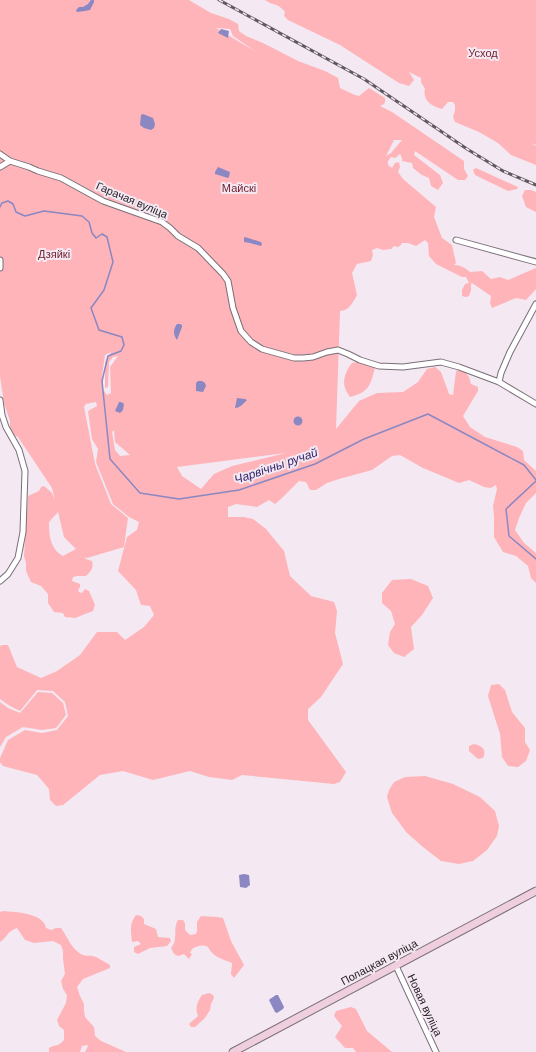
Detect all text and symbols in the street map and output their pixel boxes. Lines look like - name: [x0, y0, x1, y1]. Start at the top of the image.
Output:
- park label: Усход: [468, 46, 498, 60]
- street label: Гарачая вуліца: [94, 179, 171, 222]
- park label: Майскі: [222, 181, 256, 195]
- park label: Дзяйкі: [38, 247, 70, 261]
- water label: Чарвічны ручай: [232, 444, 320, 488]
- street label: Полацкая вуліца: [338, 935, 421, 988]
- street label: Новая вуліца: [405, 972, 446, 1039]

